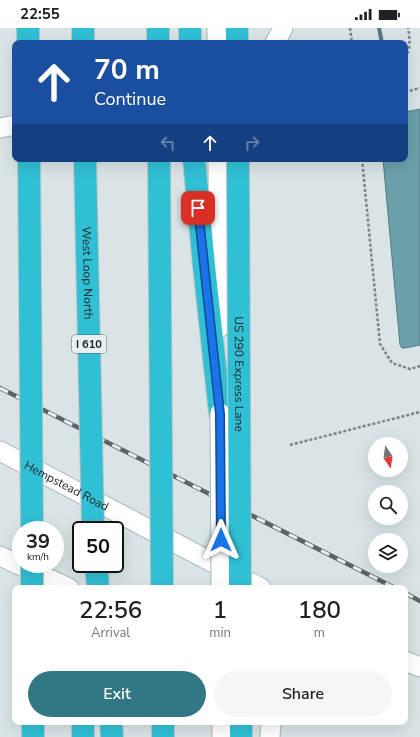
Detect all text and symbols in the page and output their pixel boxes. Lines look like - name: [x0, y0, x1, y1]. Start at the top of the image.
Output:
- text: 22:55: [20, 4, 60, 24]
- text: 70 m: [94, 51, 160, 89]
- icon: ahead: [28, 56, 80, 108]
- text: Continue: [94, 87, 166, 111]
- icon: left: [157, 132, 179, 154]
- icon: ahead: [199, 132, 221, 154]
- icon: right: [241, 132, 263, 154]
- pin: [181, 191, 215, 225]
- icon: arrive: [187, 197, 209, 219]
- street label: West Loop North: [78, 226, 96, 320]
- street label: US 290 Express Lane: [231, 316, 247, 432]
- road number: I 610: [72, 335, 106, 353]
- north arrow: [368, 437, 408, 477]
- map controls: [368, 437, 408, 573]
- street label: Hempstead Road: [21, 457, 112, 515]
- button: search: [368, 485, 408, 525]
- position arrow: [200, 519, 242, 561]
- speed limit sign: 50: [72, 521, 124, 573]
- text: 39: [26, 528, 50, 555]
- button: layers: [368, 533, 408, 573]
- text: km/h: [27, 550, 49, 564]
- text: 22:56: [79, 594, 142, 626]
- text: 1: [213, 594, 227, 626]
- text: 180: [298, 594, 341, 626]
- text: Arrival: [91, 624, 130, 642]
- text: min: [209, 624, 231, 642]
- text: m: [314, 624, 325, 642]
- button: Exit: [28, 671, 206, 717]
- button: Share: [214, 671, 392, 717]

